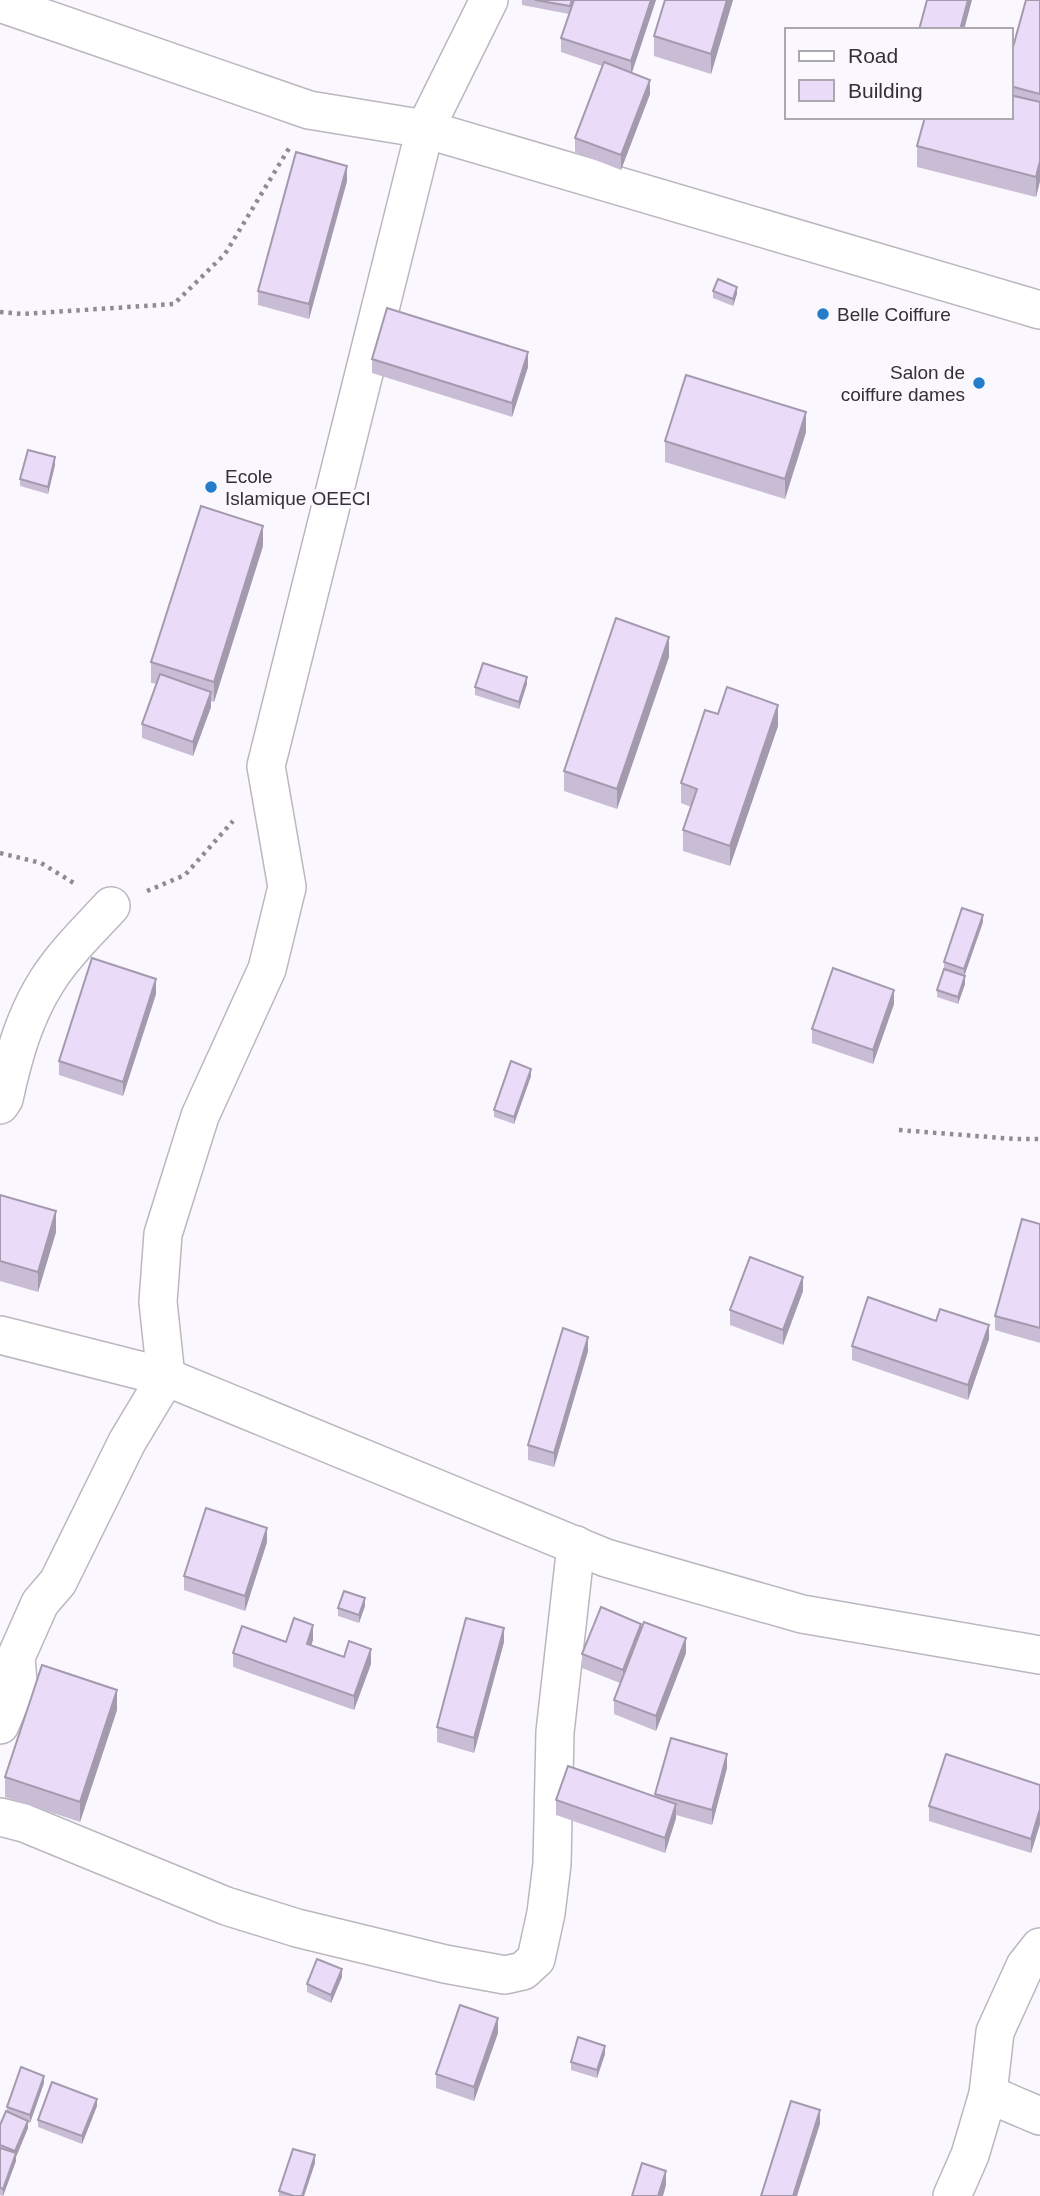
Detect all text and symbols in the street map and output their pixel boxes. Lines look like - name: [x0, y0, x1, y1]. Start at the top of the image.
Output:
- legend: [785, 28, 1012, 119]
- text: Road: [848, 44, 898, 67]
- text: Building: [848, 79, 923, 102]
- place label: Belle Coiffure: [837, 304, 951, 325]
- marker: Belle Coiffure: [815, 306, 831, 322]
- place label: Salon de coiffure dames: [841, 362, 965, 405]
- marker: Salon de coiffure dames: [971, 375, 987, 391]
- place label: Ecole Islamique OEECI: [225, 466, 371, 509]
- marker: Ecole Islamique OEECI: [203, 479, 219, 495]

